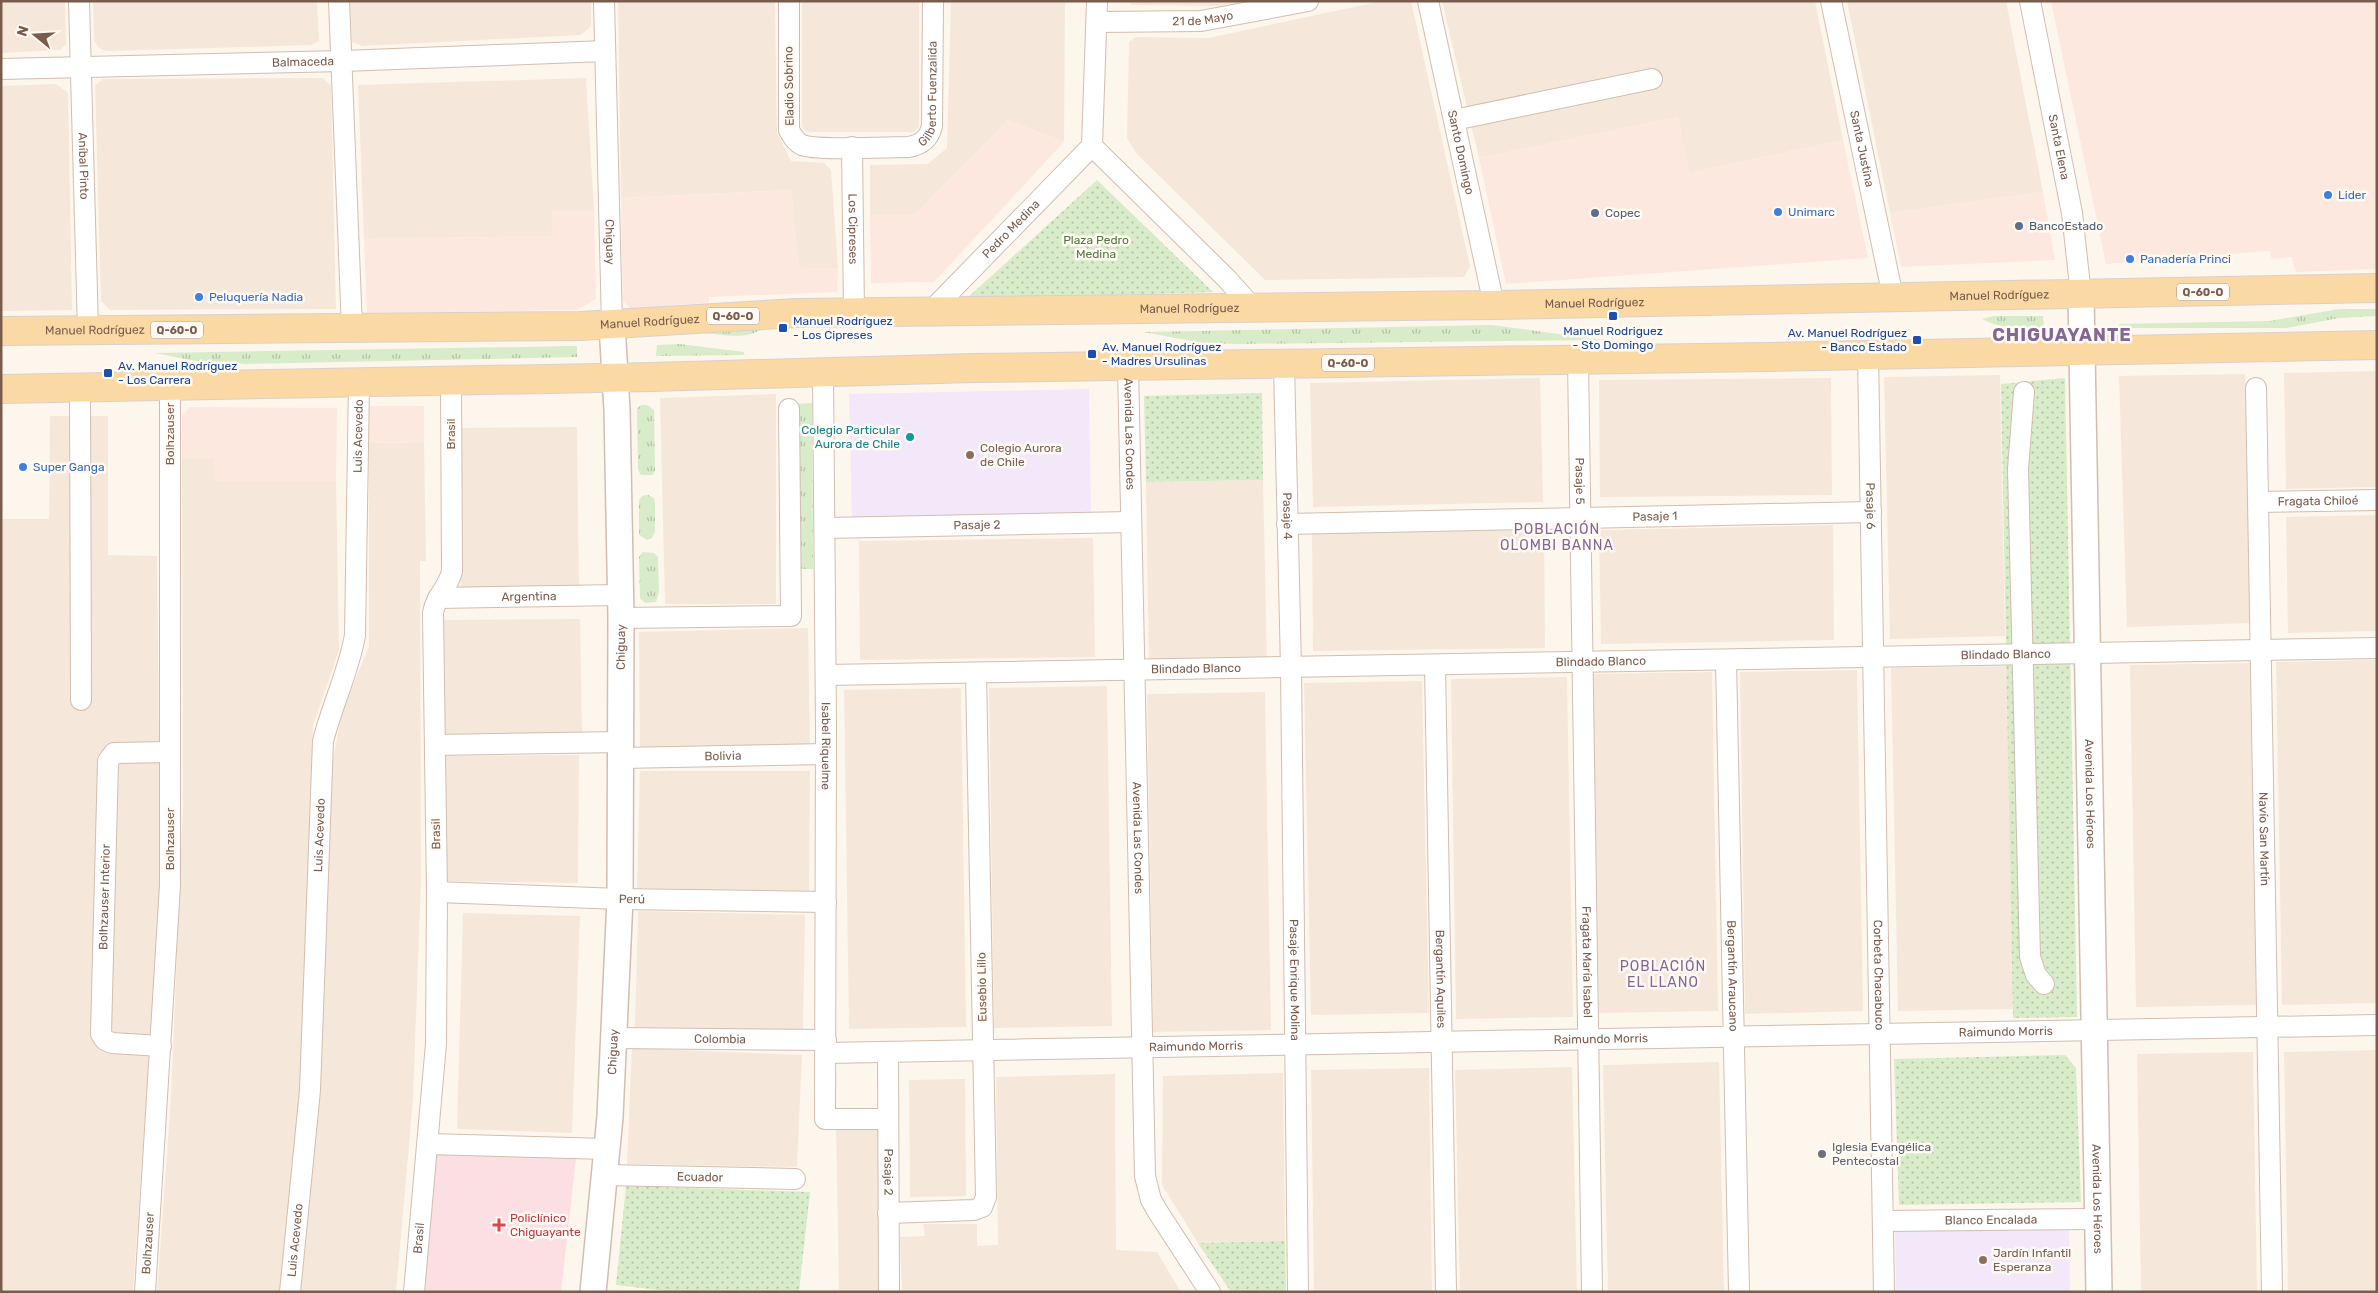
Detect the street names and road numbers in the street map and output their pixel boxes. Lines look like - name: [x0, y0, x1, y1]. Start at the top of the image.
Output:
- street label: 21 de Mayo: [1172, 8, 1234, 28]
- street label: Gilberto Fuenzalida: [915, 41, 940, 149]
- street label: Eladio Sobrino: [781, 46, 797, 126]
- street label: Balmaceda: [272, 54, 334, 70]
- street label: Santo Domingo: [1445, 109, 1477, 196]
- street label: Santa Justina: [1847, 109, 1877, 188]
- street label: Santa Elena: [2046, 113, 2072, 181]
- street label: Aníbal Pinto: [76, 132, 91, 200]
- street label: Los Cipreses: [846, 193, 860, 264]
- street label: Pedro Medina: [979, 197, 1043, 261]
- street label: Chiguay: [602, 219, 618, 265]
- road number: Q-60-O: [2177, 284, 2229, 300]
- street label: Manuel Rodríguez: [1949, 287, 2049, 303]
- street label: Manuel Rodríguez: [1544, 295, 1645, 311]
- street label: Manuel Rodríguez: [1140, 301, 1240, 316]
- road number: Q-60-O: [707, 308, 759, 324]
- street label: Manuel Rodríguez: [600, 312, 700, 332]
- road number: Q-60-O: [151, 322, 203, 338]
- street label: Manuel Rodríguez: [45, 323, 145, 338]
- road number: Q-60-O: [1322, 354, 1374, 372]
- street label: Avenida Las Condes: [1121, 378, 1138, 490]
- street label: Luis Acevedo: [351, 399, 366, 473]
- street label: Bolhzauser: [163, 402, 177, 465]
- street label: Brasil: [444, 418, 458, 450]
- street label: Pasaje 5: [1572, 457, 1587, 505]
- street label: Pasaje 6: [1863, 482, 1878, 530]
- street label: Pasaje 4: [1280, 492, 1295, 540]
- street label: Fragata Chiloé: [2278, 493, 2359, 509]
- street label: Pasaje 1: [1632, 509, 1678, 524]
- street label: Pasaje 2: [953, 518, 1001, 532]
- street label: Argentina: [501, 589, 557, 604]
- street label: Chiguay: [614, 624, 628, 670]
- street label: Blindado Blanco: [1961, 647, 2051, 662]
- street label: Blindado Blanco: [1556, 654, 1646, 669]
- street label: Blindado Blanco: [1151, 661, 1241, 676]
- street label: Isabel Riquelme: [819, 702, 833, 790]
- street label: Avenida Los Héroes: [2082, 739, 2098, 849]
- street label: Bolivia: [704, 749, 742, 763]
- street label: Avenida Las Condes: [1130, 782, 1146, 894]
- street label: Navío San Martín: [2256, 792, 2272, 886]
- street label: Luis Acevedo: [311, 798, 328, 872]
- street label: Bolhzauser: [163, 807, 177, 870]
- street label: Brasil: [429, 818, 443, 850]
- street label: Bolhzauser Interior: [96, 843, 113, 950]
- street label: Perú: [619, 892, 645, 906]
- street label: Fragata María Isabel: [1579, 906, 1595, 1018]
- street label: Pasaje Enrique Molina: [1287, 919, 1302, 1041]
- street label: Corbeta Chacabuco: [1871, 919, 1887, 1030]
- street label: Bergantín Araucano: [1724, 920, 1741, 1032]
- street label: Bergantín Aquiles: [1433, 929, 1448, 1028]
- street label: Eusebio Lillo: [974, 952, 990, 1022]
- street label: Raimundo Morris: [1959, 1024, 2053, 1040]
- street label: Chiguay: [605, 1028, 621, 1075]
- street label: Raimundo Morris: [1554, 1031, 1648, 1047]
- street label: Colombia: [694, 1032, 746, 1046]
- street label: Raimundo Morris: [1149, 1038, 1243, 1054]
- street label: Avenida Los Héroes: [2089, 1144, 2105, 1254]
- street label: Pasaje 2: [881, 1149, 896, 1195]
- street label: Ecuador: [677, 1170, 724, 1184]
- street label: Luis Acevedo: [285, 1203, 306, 1278]
- street label: Bolhzauser: [139, 1211, 157, 1275]
- street label: Blanco Encalada: [1945, 1213, 2037, 1227]
- street label: Brasil: [410, 1222, 427, 1254]

